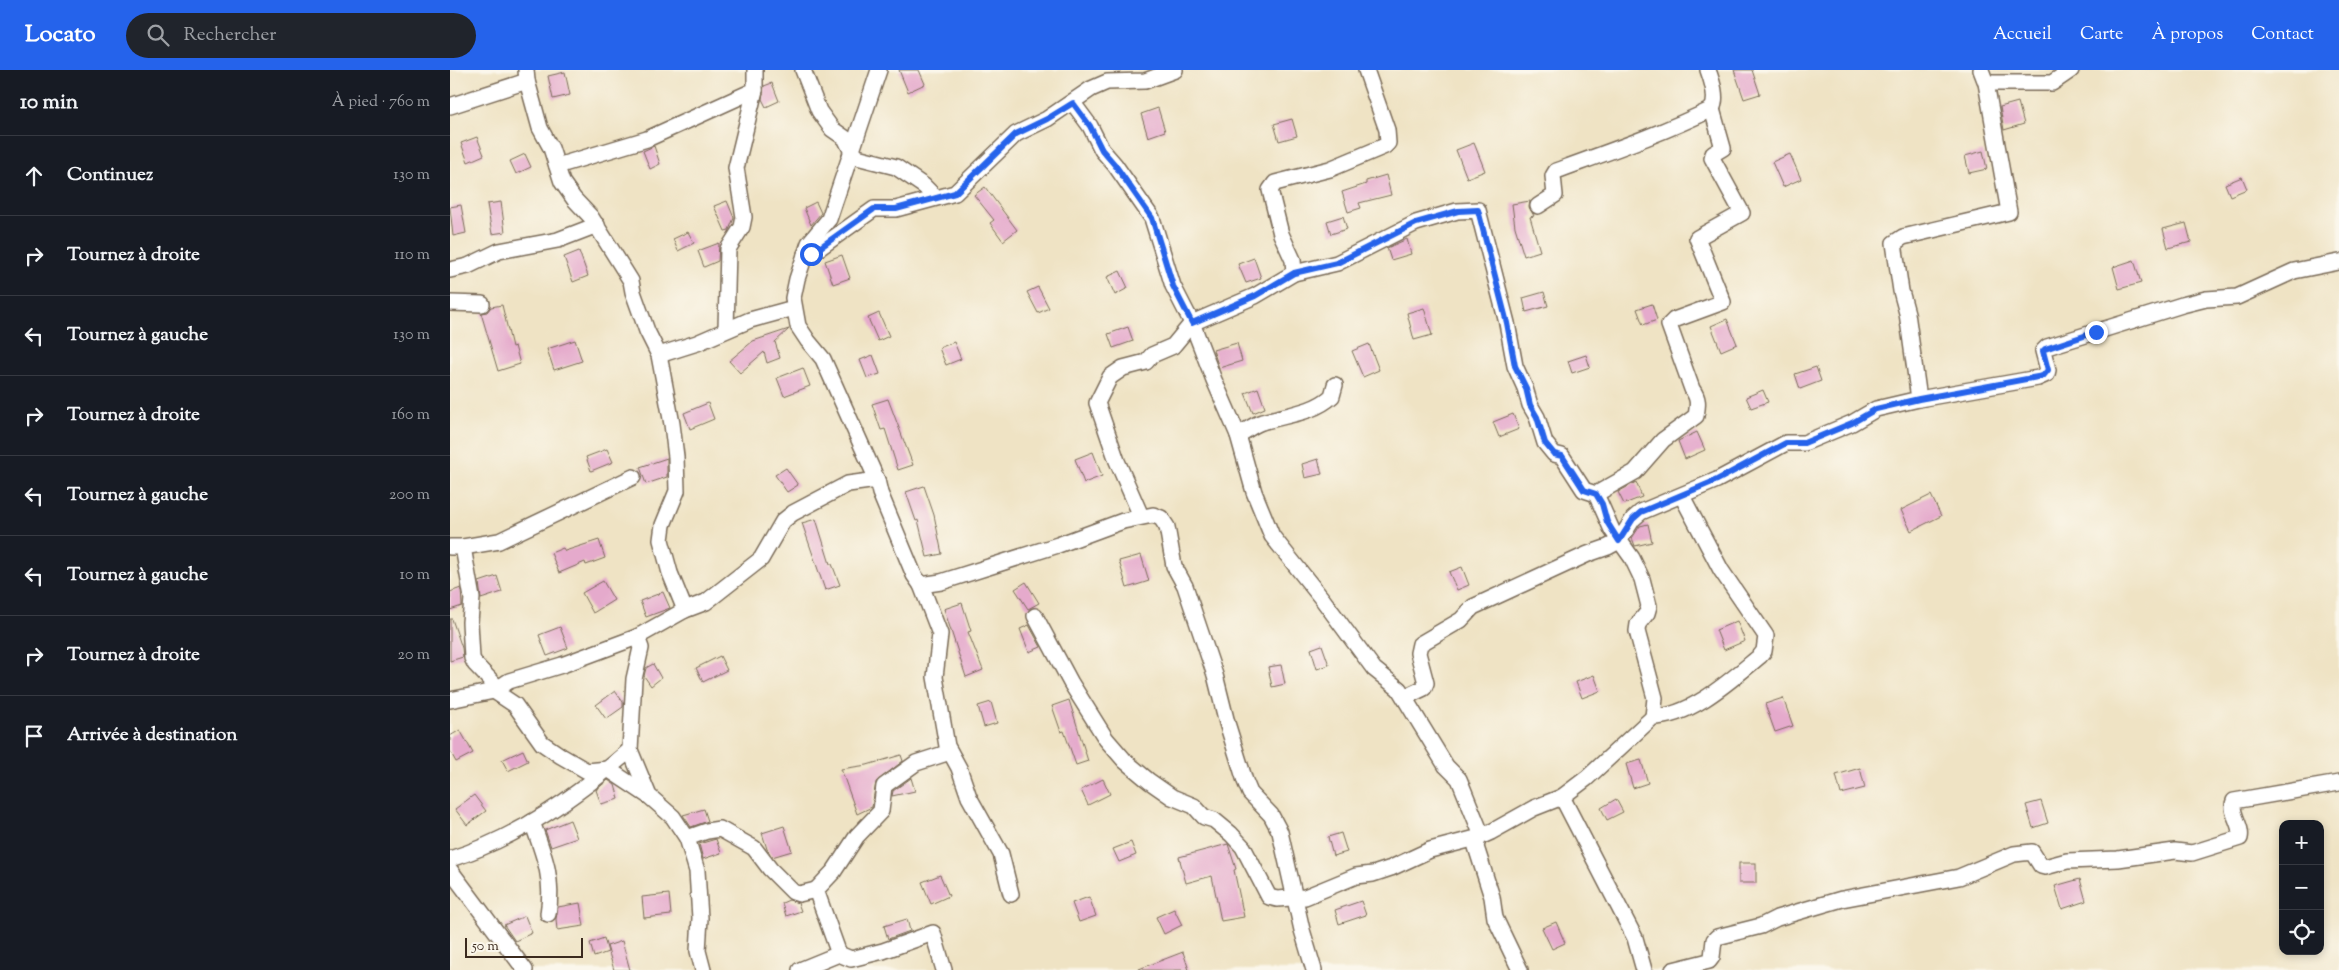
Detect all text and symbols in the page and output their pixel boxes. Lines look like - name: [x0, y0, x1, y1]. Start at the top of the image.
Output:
- search box: [126, 13, 476, 58]
- text: Locato: [25, 18, 96, 52]
- icon: search: [144, 21, 172, 49]
- text: Rechercher: [184, 22, 276, 49]
- text: Accueil: [1993, 22, 2052, 48]
- text: Carte: [2080, 22, 2124, 48]
- text: À propos: [2152, 22, 2223, 48]
- text: Contact: [2251, 22, 2314, 48]
- text: 10 min: [20, 88, 78, 118]
- text: À pied · 760 m: [332, 91, 430, 114]
- icon: ahead: [20, 162, 48, 190]
- text: Continuez: [67, 162, 153, 189]
- text: 130 m: [393, 164, 430, 187]
- icon: right: [20, 242, 48, 270]
- text: Tournez à droite: [67, 242, 200, 269]
- route start: [800, 243, 823, 266]
- text: 110 m: [394, 244, 430, 267]
- route end: [2085, 321, 2108, 344]
- icon: left: [20, 322, 48, 350]
- text: Tournez à gauche: [67, 322, 208, 349]
- text: 130 m: [393, 324, 430, 347]
- icon: right: [20, 402, 48, 430]
- text: Tournez à droite: [67, 402, 200, 429]
- text: 160 m: [392, 404, 430, 427]
- icon: left: [20, 482, 48, 510]
- text: Tournez à gauche: [67, 482, 208, 509]
- text: 200 m: [389, 484, 430, 507]
- icon: left: [20, 562, 48, 590]
- text: Tournez à gauche: [67, 562, 208, 589]
- text: 10 m: [400, 564, 430, 587]
- icon: right: [20, 642, 48, 670]
- text: Tournez à droite: [67, 642, 200, 669]
- text: 20 m: [397, 644, 430, 667]
- icon: arrive: [20, 722, 48, 750]
- text: Arrivée à destination: [67, 722, 238, 749]
- map controls: [2279, 820, 2324, 955]
- button: +: [2279, 820, 2324, 865]
- button: −: [2279, 865, 2324, 910]
- button: locate: [2279, 910, 2324, 955]
- scale bar: [465, 935, 582, 958]
- text: 50 m: [472, 937, 499, 957]

